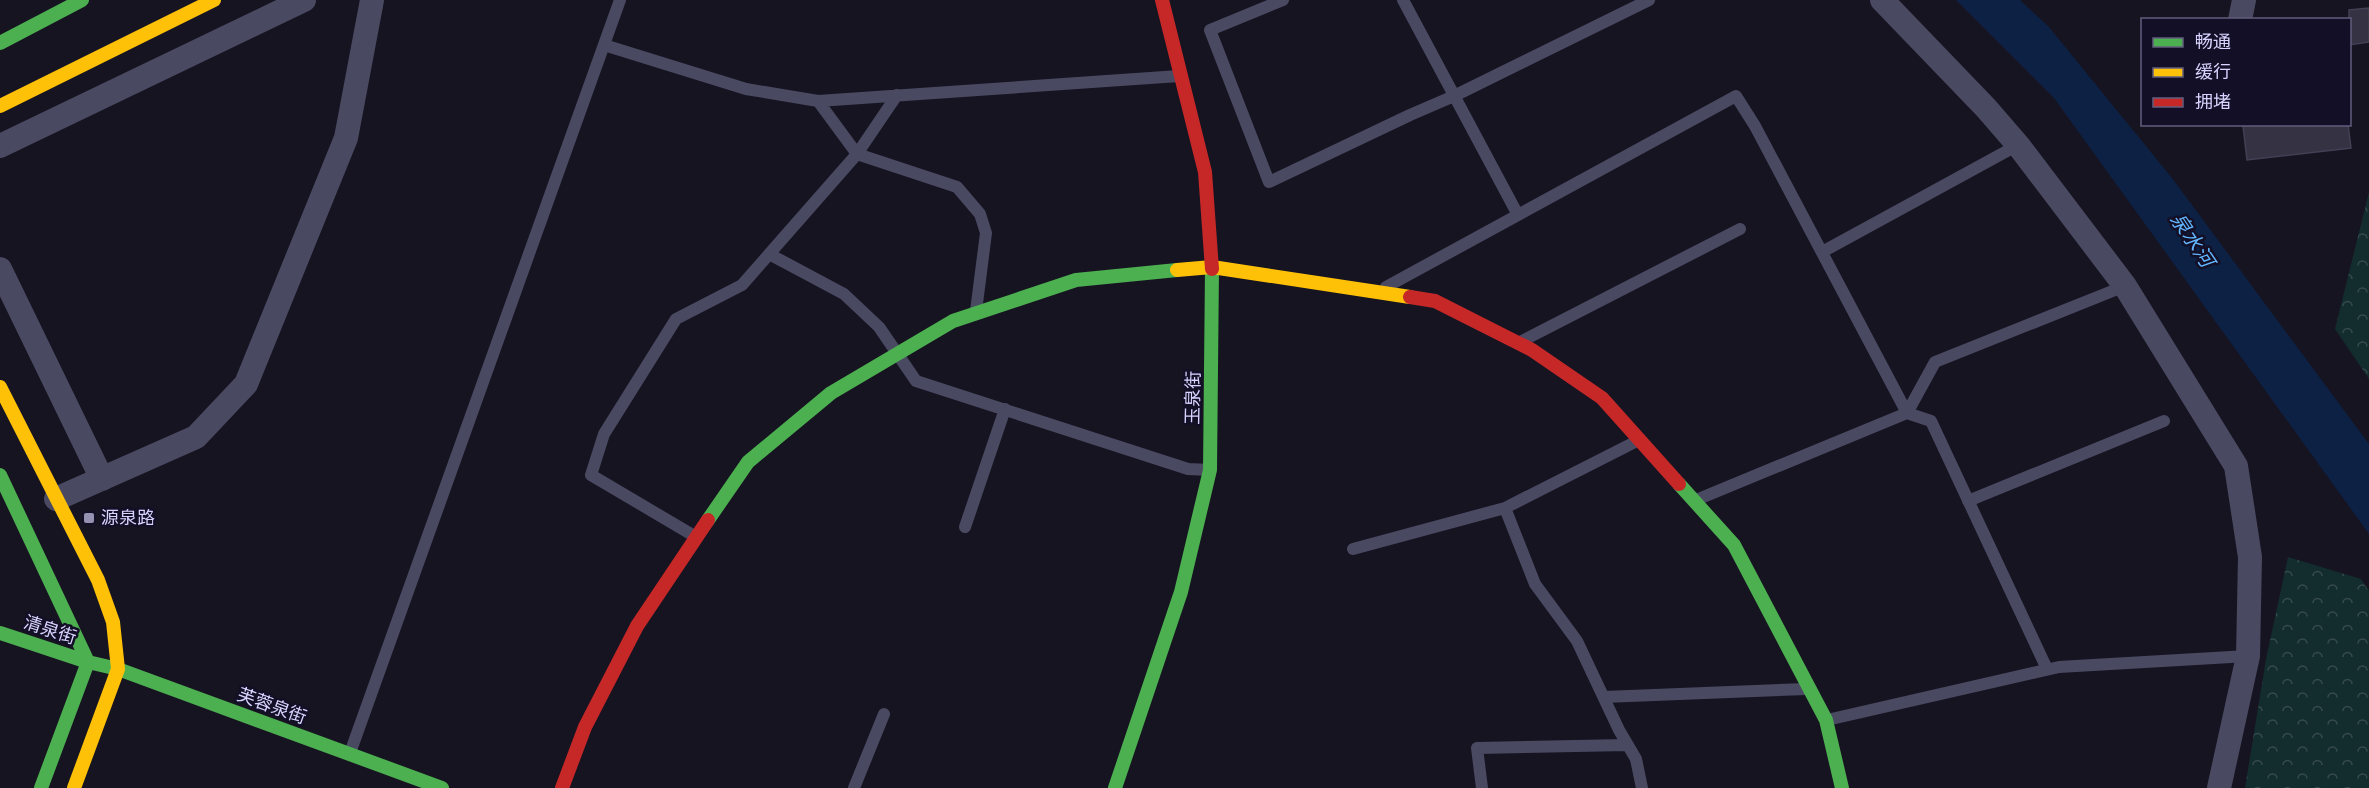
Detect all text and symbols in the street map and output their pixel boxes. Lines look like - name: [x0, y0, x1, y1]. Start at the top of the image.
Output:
- legend: [2141, 18, 2351, 126]
- text: 畅通: [2195, 31, 2231, 53]
- text: 缓行: [2195, 61, 2231, 83]
- text: 拥堵: [2195, 91, 2231, 113]
- water label: 泉水河: [2166, 209, 2221, 275]
- street label: 玉泉街: [1182, 371, 1204, 425]
- place label: 源泉路: [101, 507, 155, 529]
- marker: 源泉路: [82, 511, 96, 525]
- street label: 清泉街: [21, 611, 79, 649]
- street label: 芙蓉泉街: [234, 683, 310, 729]

